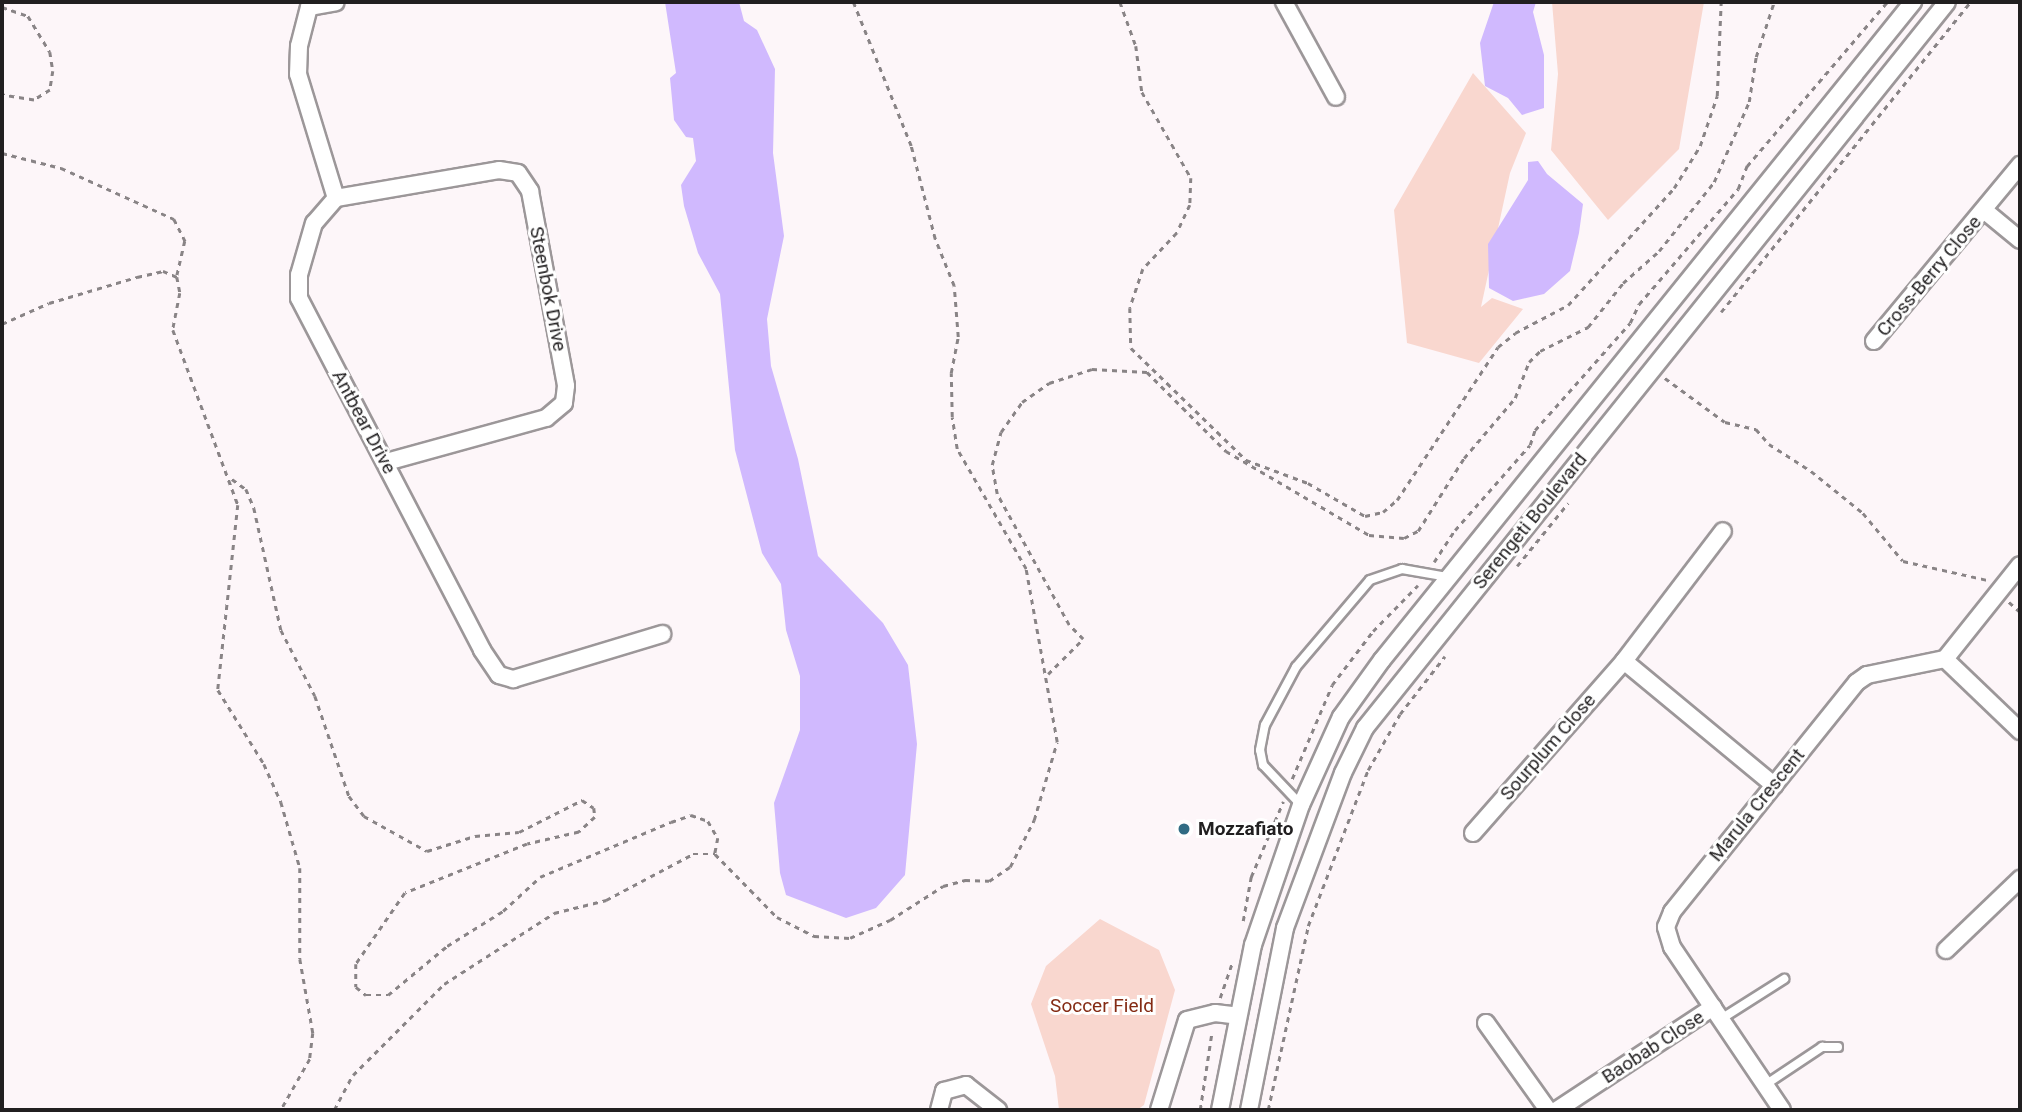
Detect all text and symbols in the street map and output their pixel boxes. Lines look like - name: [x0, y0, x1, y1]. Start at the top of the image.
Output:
- street label: Cross-Berry Close: [1872, 211, 1986, 341]
- street label: Steenbok Drive: [525, 225, 571, 353]
- street label: Antbear Drive: [327, 366, 401, 478]
- street label: Serengeti Boulevard: [1468, 448, 1592, 594]
- street label: Sourplum Close: [1495, 689, 1601, 805]
- street label: Marula Crescent: [1704, 744, 1810, 866]
- place label: Mozzafiato: [1198, 818, 1293, 840]
- marker: Mozzafiato: [1176, 821, 1192, 837]
- park label: Soccer Field: [1050, 995, 1154, 1017]
- street label: Baobab Close: [1598, 1006, 1708, 1088]

